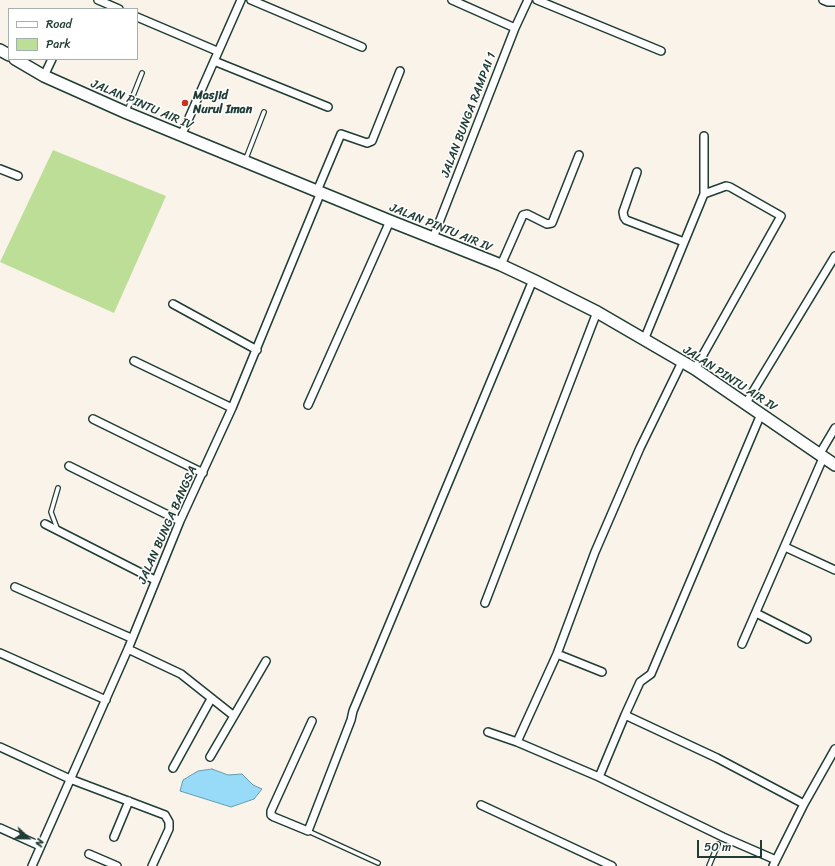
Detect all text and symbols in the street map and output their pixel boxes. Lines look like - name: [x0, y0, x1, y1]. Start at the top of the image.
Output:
- legend: [8, 8, 138, 60]
- text: Road: [46, 13, 72, 35]
- text: Park: [46, 33, 71, 55]
- street label: JALAN BUNGA RAMPAI 1: [438, 50, 500, 180]
- street label: JALAN PINTU AIR IV: [89, 77, 195, 133]
- place label: Masjid Nurul Iman: [193, 89, 252, 117]
- marker: Masjid Nurul Iman: [180, 98, 190, 108]
- street label: JALAN PINTU AIR IV: [387, 201, 495, 255]
- street label: JALAN PINTU AIR IV: [680, 343, 780, 415]
- street label: JALAN BUNGA BANGSA: [136, 464, 200, 586]
- north arrow: [8, 818, 48, 858]
- scale bar: [699, 832, 764, 858]
- text: N: [29, 836, 50, 850]
- text: 50 m: [704, 836, 731, 858]

